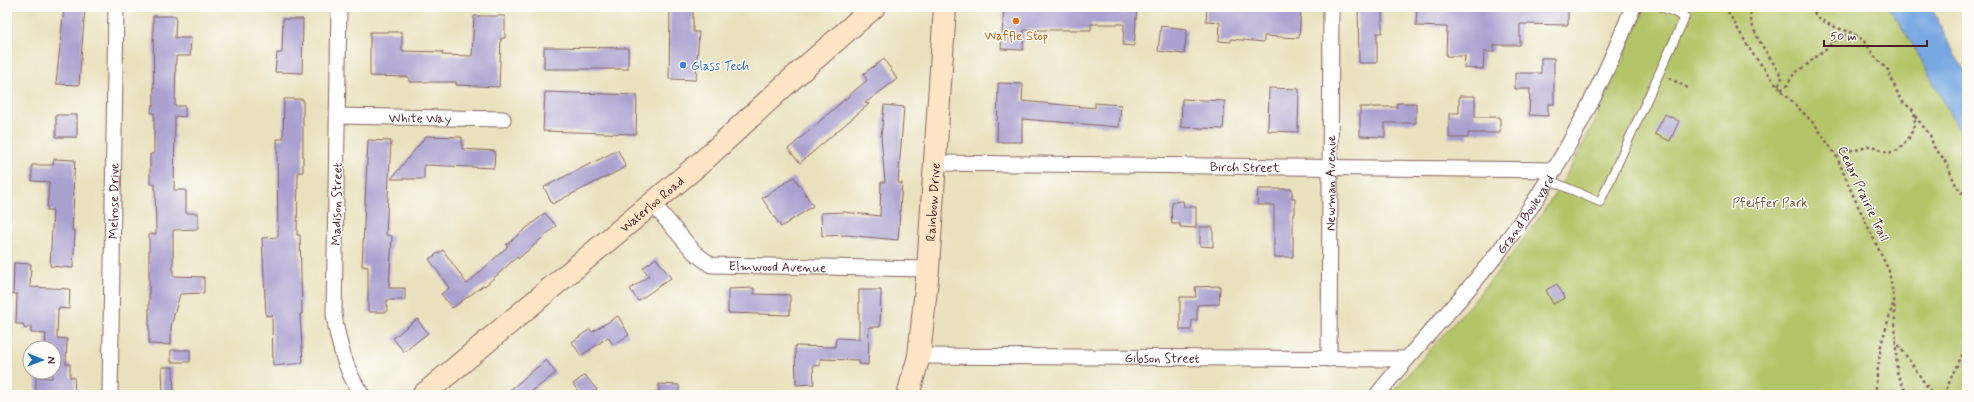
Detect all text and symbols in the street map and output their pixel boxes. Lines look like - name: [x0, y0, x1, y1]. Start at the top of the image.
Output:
- marker: Waffle Stop: [1011, 16, 1021, 26]
- scale bar: [1824, 22, 1927, 48]
- place label: Waffle Stop: [984, 28, 1048, 45]
- text: 50 m: [1830, 29, 1857, 45]
- place label: Glass Tech: [691, 58, 750, 75]
- marker: Glass Tech: [678, 60, 688, 70]
- street label: White Way: [388, 110, 452, 128]
- street label: Newman Avenue: [1323, 135, 1340, 231]
- street label: Cedar Prairie Trail: [1833, 143, 1892, 244]
- street label: Birch Street: [1210, 159, 1280, 177]
- street label: Madison Street: [328, 162, 347, 246]
- street label: Rainbow Drive: [923, 162, 945, 242]
- street label: Melrose Drive: [105, 163, 124, 239]
- street label: Grand Boulevard: [1493, 172, 1559, 258]
- street label: Waterloo Road: [617, 173, 688, 237]
- park label: Pfeiffer Park: [1732, 195, 1808, 212]
- street label: Elmwood Avenue: [729, 258, 826, 277]
- north arrow: [22, 340, 62, 380]
- street label: Gibson Street: [1124, 350, 1200, 368]
- text: N: [44, 356, 58, 364]

